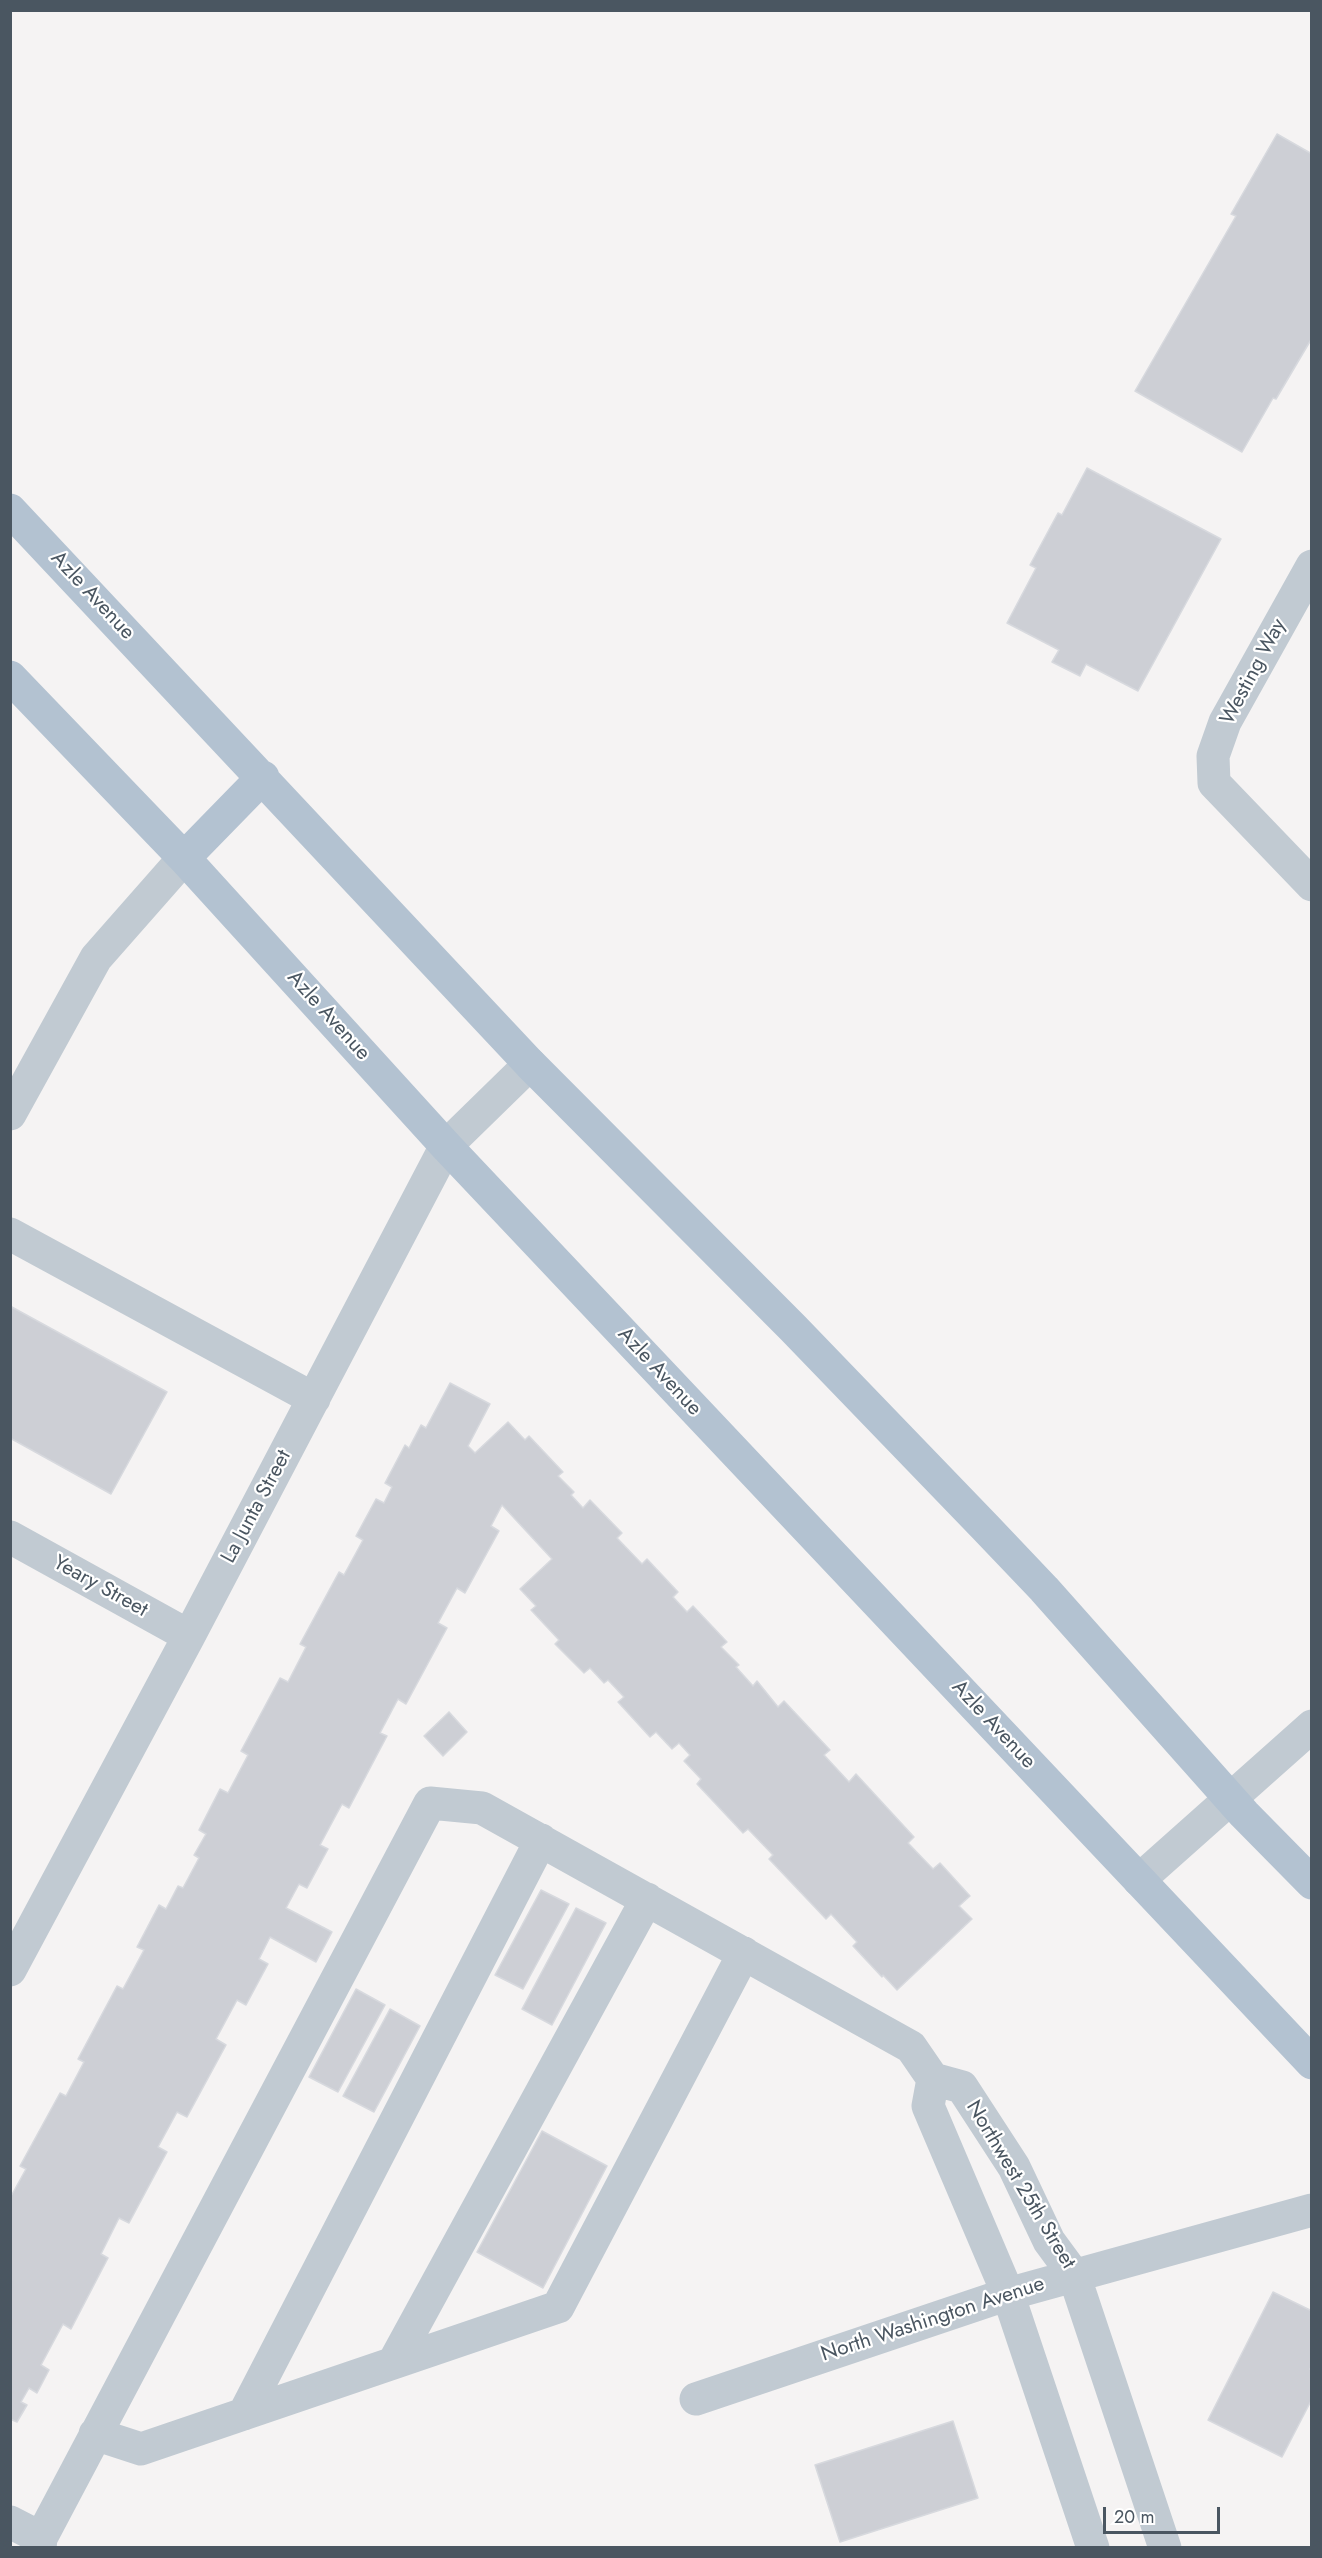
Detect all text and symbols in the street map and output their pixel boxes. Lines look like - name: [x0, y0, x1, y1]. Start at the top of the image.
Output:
- street label: Azle Avenue: [45, 546, 139, 646]
- street label: Westing Way: [1216, 615, 1292, 729]
- street label: Azle Avenue: [281, 966, 375, 1066]
- street label: Azle Avenue: [612, 1322, 706, 1422]
- street label: La Junta Street: [217, 1446, 297, 1568]
- street label: Yeary Street: [48, 1551, 152, 1623]
- street label: Azle Avenue: [946, 1675, 1040, 1775]
- street label: Northwest 25th Street: [960, 2096, 1080, 2274]
- street label: North Washington Avenue: [818, 2272, 1048, 2368]
- scale bar: [1106, 2495, 1223, 2533]
- text: 20 m: [1114, 2504, 1154, 2530]

